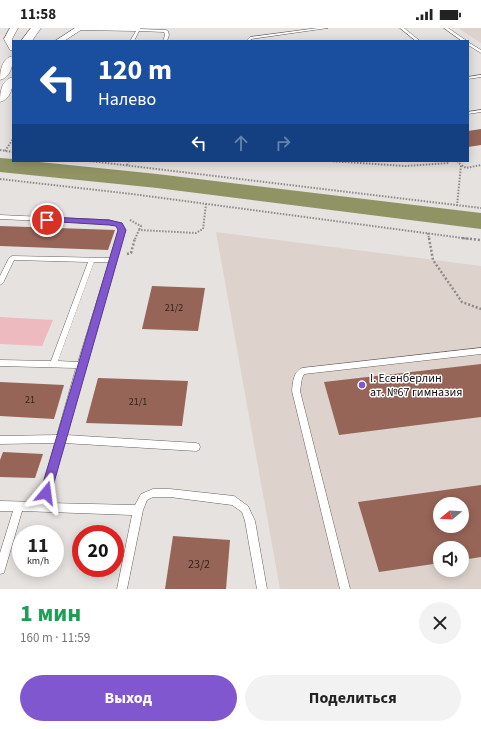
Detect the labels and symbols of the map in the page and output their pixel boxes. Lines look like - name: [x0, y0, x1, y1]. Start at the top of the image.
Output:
- pin: [30, 203, 64, 237]
- house number: 21/2: [165, 301, 183, 315]
- place label: І. Есенберлин ат. №67 гимназия: [370, 370, 462, 401]
- marker: І. Есенберлин ат. №67 гимназия: [357, 380, 367, 390]
- house number: 21: [25, 393, 35, 407]
- house number: 21/1: [129, 395, 147, 409]
- position arrow: [25, 472, 67, 514]
- north arrow: [433, 497, 469, 533]
- speed limit sign: 20: [72, 525, 124, 577]
- house number: 23/2: [188, 556, 210, 573]

